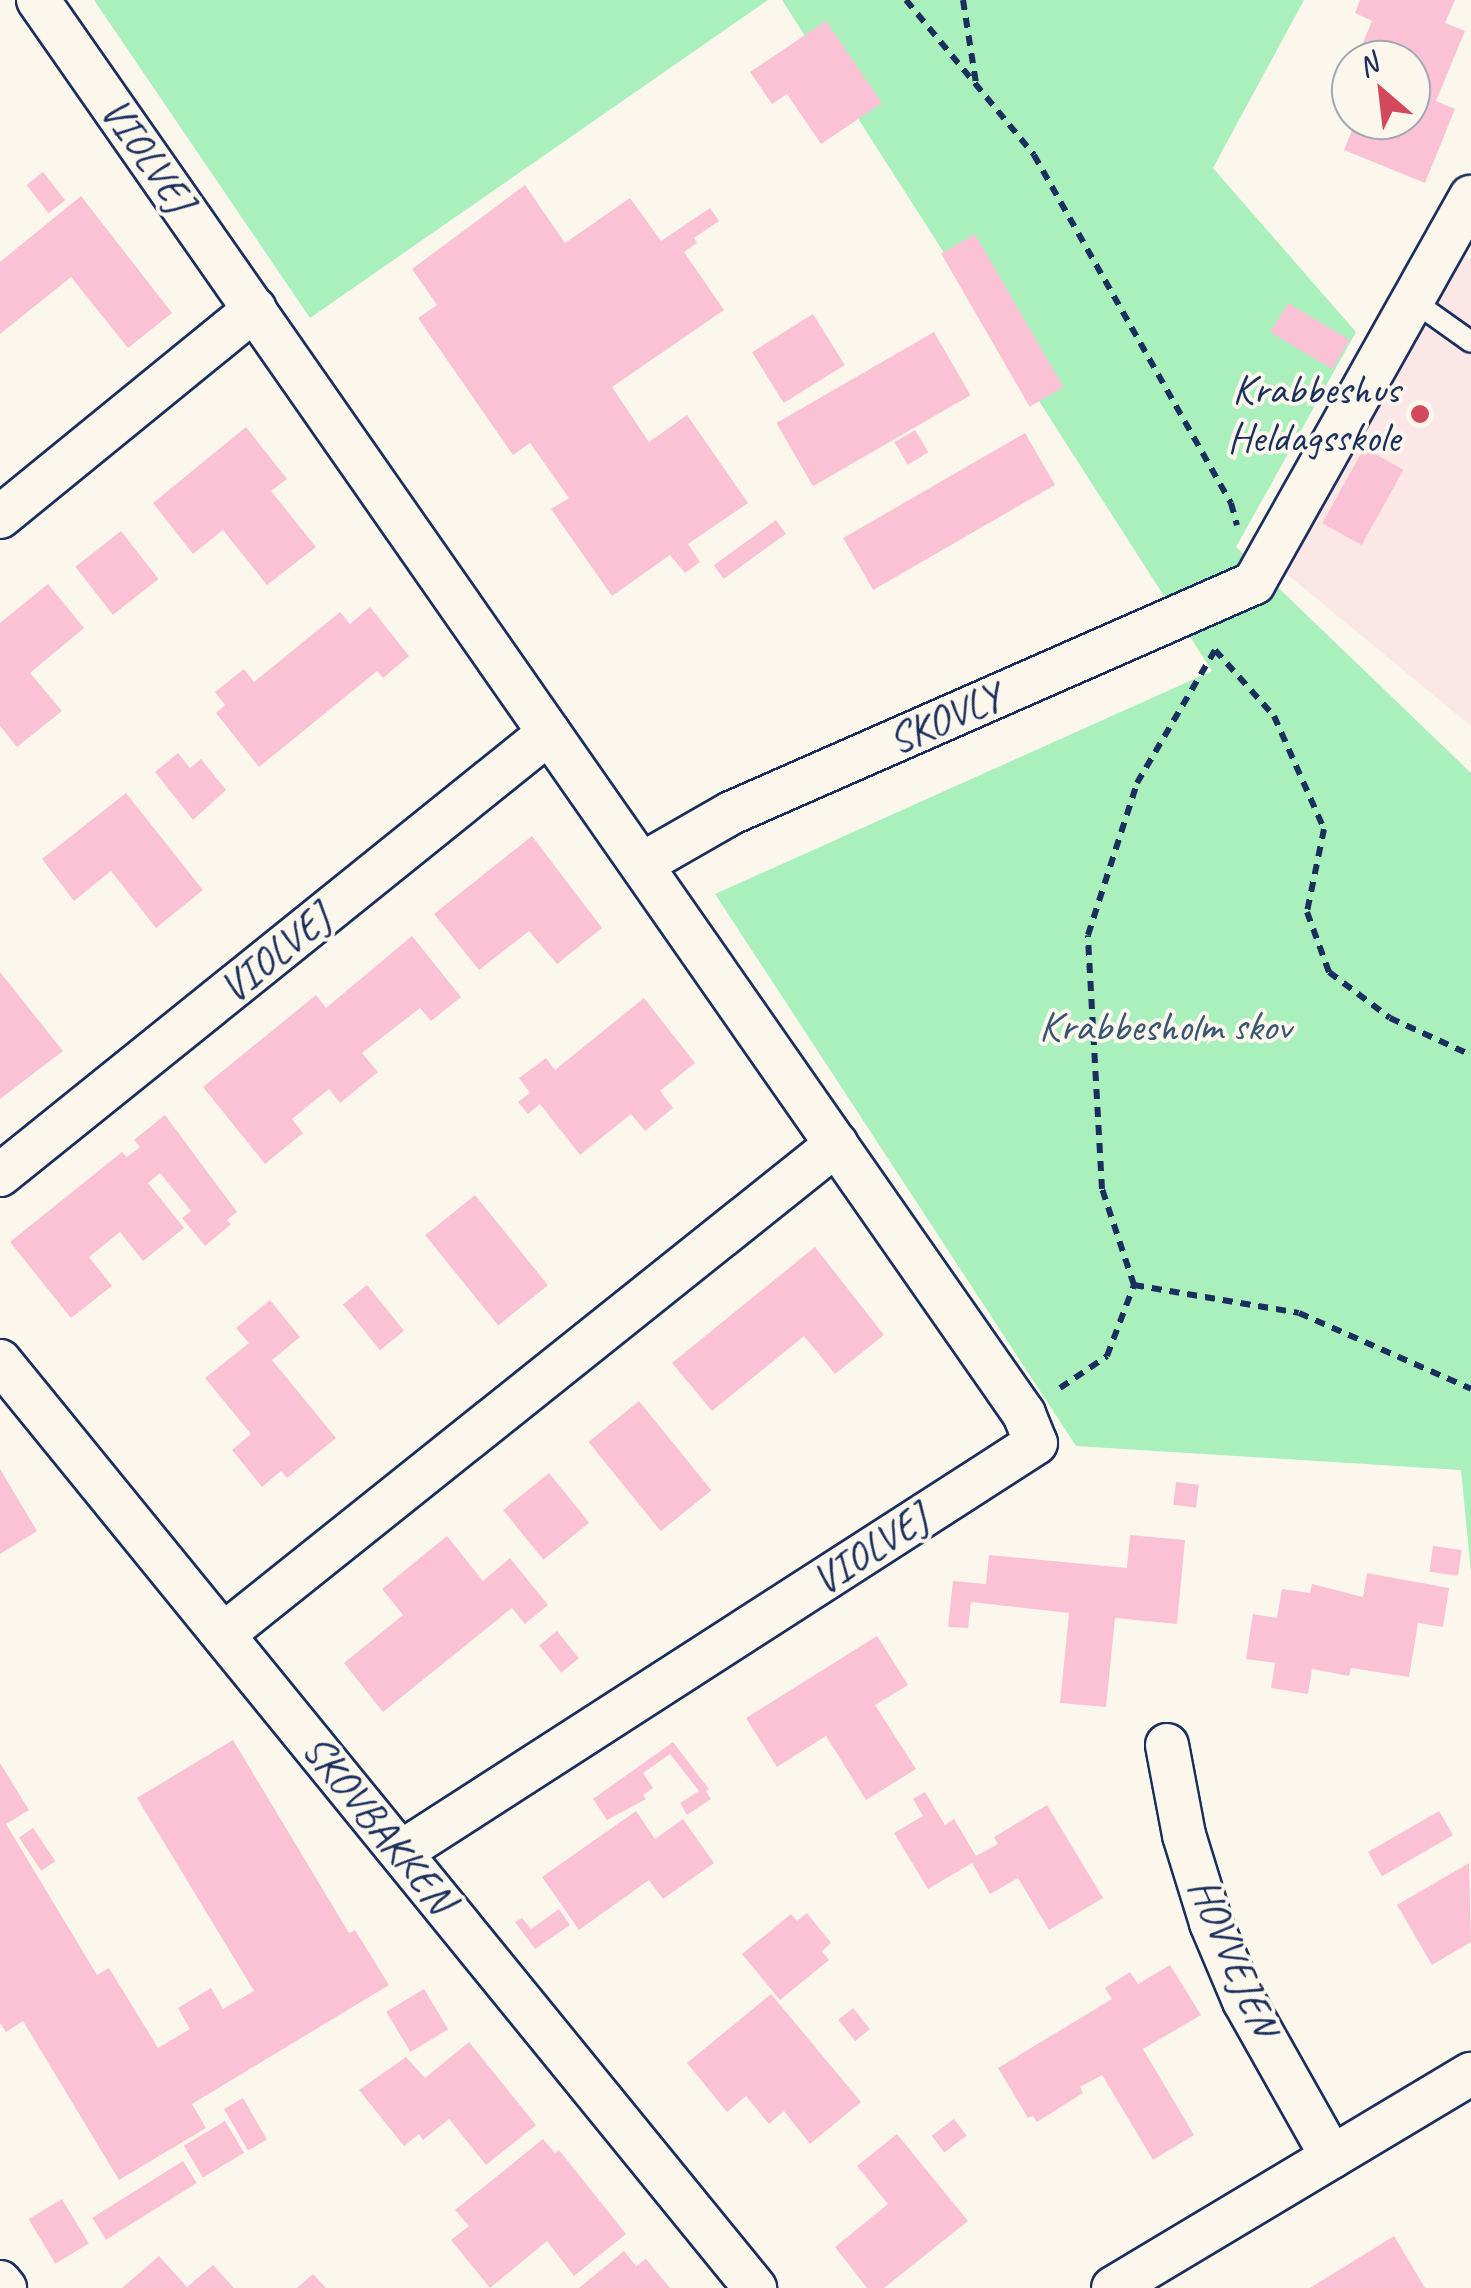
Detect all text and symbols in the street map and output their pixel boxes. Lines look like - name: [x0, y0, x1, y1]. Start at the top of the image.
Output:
- north arrow: [1331, 40, 1431, 140]
- text: N: [1352, 45, 1383, 84]
- street label: VIOLVEJ: [90, 88, 204, 222]
- place label: Krabbeshus Heldagsskole: [1227, 365, 1400, 464]
- marker: Krabbeshus Heldagsskole: [1409, 403, 1431, 425]
- street label: SKOVLY: [881, 672, 1009, 766]
- street label: VIOLVEJ: [209, 894, 341, 1014]
- park label: Krabbesholm skov: [1039, 1002, 1291, 1052]
- street label: VIOLVEJ: [803, 1494, 937, 1606]
- street label: SKOVBAKKEN: [291, 1725, 465, 1923]
- street label: HOVVEJEN: [1177, 1870, 1289, 2044]

